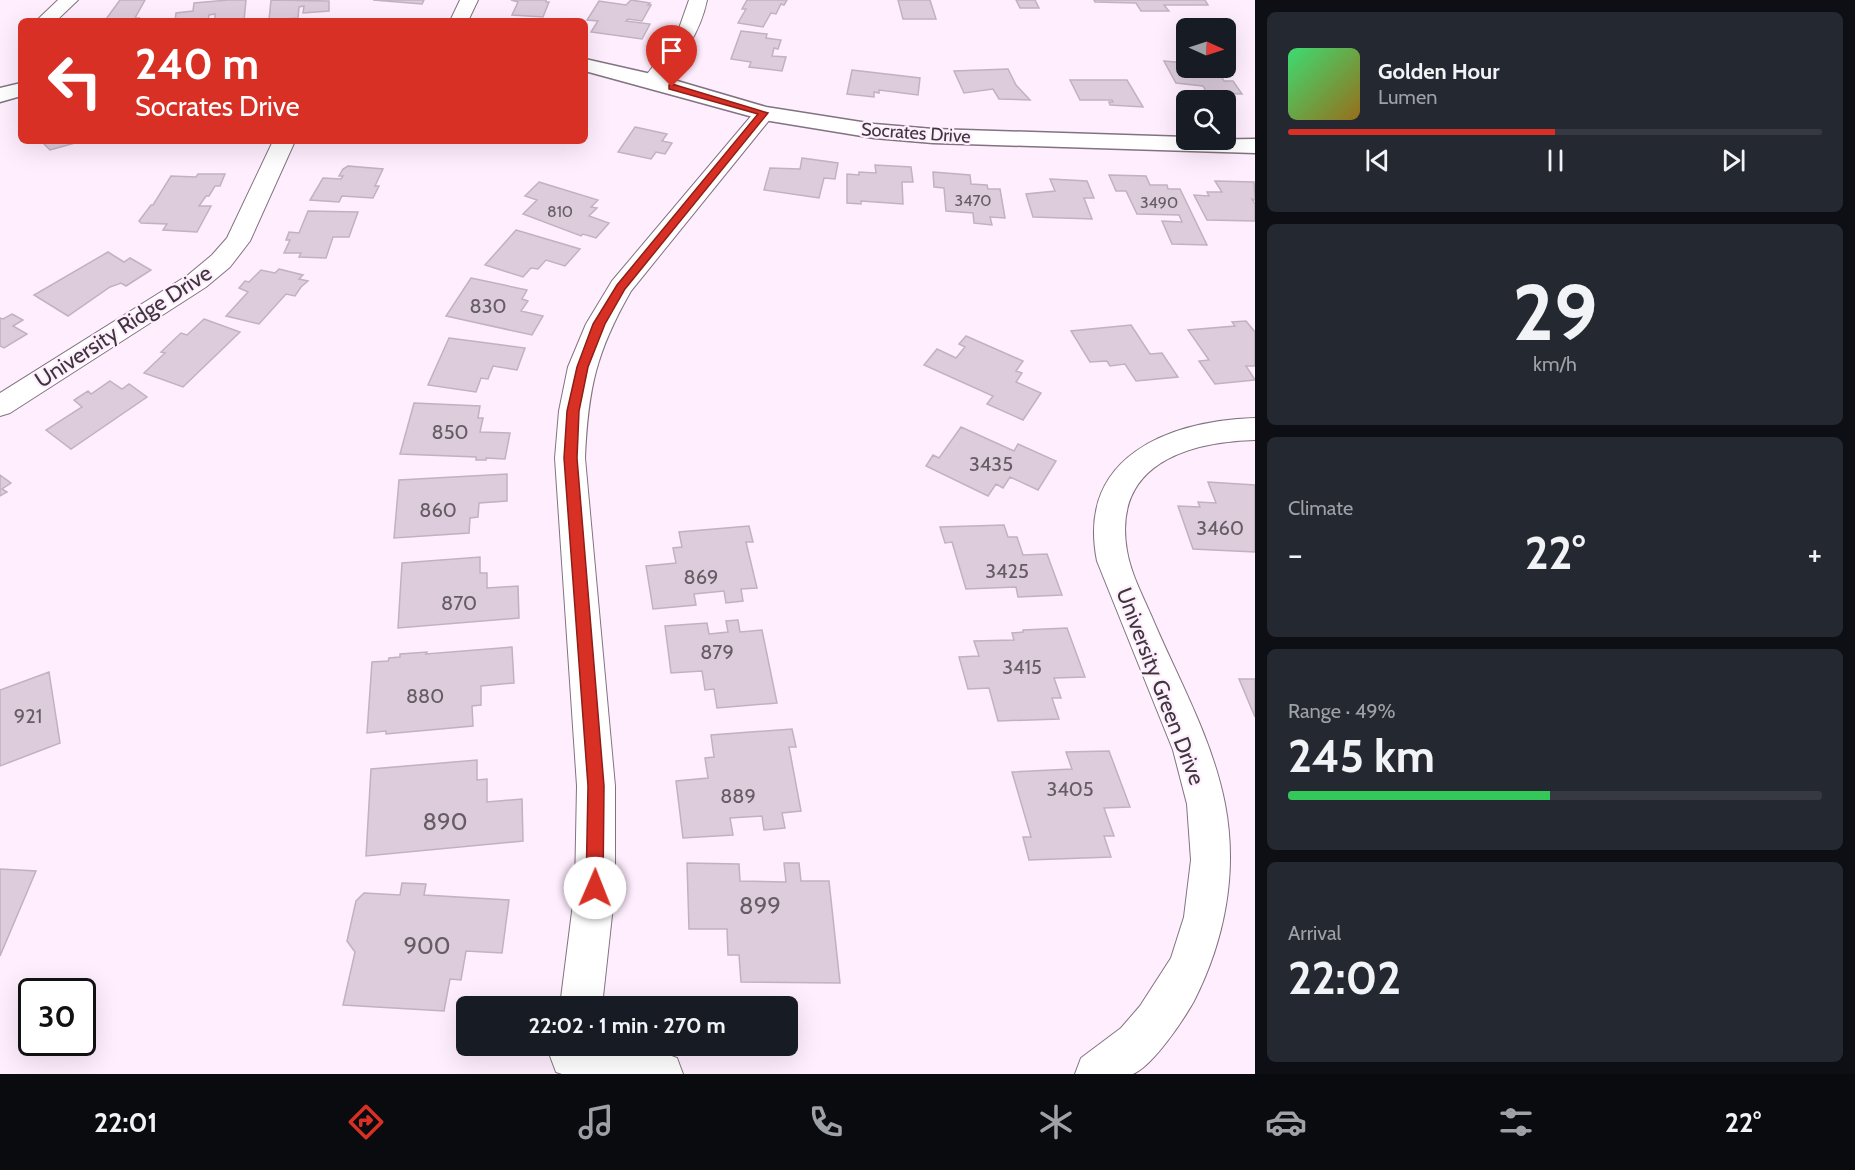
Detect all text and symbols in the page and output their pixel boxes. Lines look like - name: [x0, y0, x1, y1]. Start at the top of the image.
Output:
- north arrow: [1176, 18, 1236, 78]
- map controls: [1176, 18, 1236, 150]
- pin: [646, 25, 697, 87]
- icon: arrive: [655, 34, 688, 67]
- text: 240 m: [135, 38, 259, 90]
- icon: left: [36, 42, 114, 120]
- text: Golden Hour: [1378, 58, 1499, 85]
- text: Lumen: [1378, 85, 1437, 109]
- text: Socrates Drive: [135, 90, 300, 123]
- button: search: [1176, 90, 1236, 150]
- street label: Socrates Drive: [861, 118, 971, 148]
- icon: previous: [1361, 144, 1394, 177]
- icon: pause: [1539, 144, 1572, 177]
- icon: next: [1717, 144, 1750, 177]
- house number: 3470: [955, 191, 991, 210]
- house number: 3490: [1140, 193, 1178, 212]
- house number: 810: [547, 202, 573, 221]
- street label: University Ridge Drive: [30, 259, 217, 394]
- text: 29: [1512, 265, 1598, 360]
- house number: 830: [470, 294, 506, 318]
- text: km/h: [1533, 352, 1577, 376]
- house number: 850: [432, 420, 468, 444]
- house number: 3435: [969, 452, 1013, 476]
- text: Climate: [1288, 496, 1353, 520]
- house number: 860: [419, 498, 457, 522]
- house number: 3460: [1196, 516, 1244, 540]
- text: 22°: [1525, 526, 1585, 580]
- text: −: [1288, 534, 1303, 574]
- text: +: [1807, 534, 1822, 574]
- house number: 3425: [985, 559, 1029, 583]
- house number: 869: [684, 565, 718, 589]
- street label: University Green Drive: [1110, 584, 1211, 789]
- house number: 870: [441, 591, 477, 615]
- house number: 879: [700, 640, 734, 664]
- house number: 3415: [1002, 655, 1042, 679]
- house number: 880: [406, 684, 444, 708]
- text: Range · 49%: [1288, 699, 1396, 723]
- house number: 921: [14, 704, 42, 728]
- text: 245 km: [1288, 729, 1435, 783]
- house number: 3405: [1046, 777, 1094, 801]
- house number: 889: [720, 784, 756, 808]
- house number: 890: [423, 807, 467, 836]
- position arrow: [563, 856, 627, 920]
- house number: 899: [739, 891, 781, 920]
- text: Arrival: [1288, 921, 1341, 945]
- house number: 900: [403, 931, 451, 960]
- text: 22:02: [1288, 951, 1401, 1005]
- speed limit sign: 30: [18, 978, 96, 1056]
- text: 22:02 · 1 min · 270 m: [528, 1012, 726, 1039]
- icon: directions: [345, 1101, 387, 1143]
- icon: music: [575, 1101, 617, 1143]
- icon: phone: [805, 1101, 847, 1143]
- icon: climate: [1035, 1101, 1077, 1143]
- icon: car: [1265, 1101, 1307, 1143]
- icon: filters: [1495, 1101, 1537, 1143]
- text: 22:01: [94, 1106, 158, 1139]
- text: 22°: [1725, 1106, 1761, 1139]

